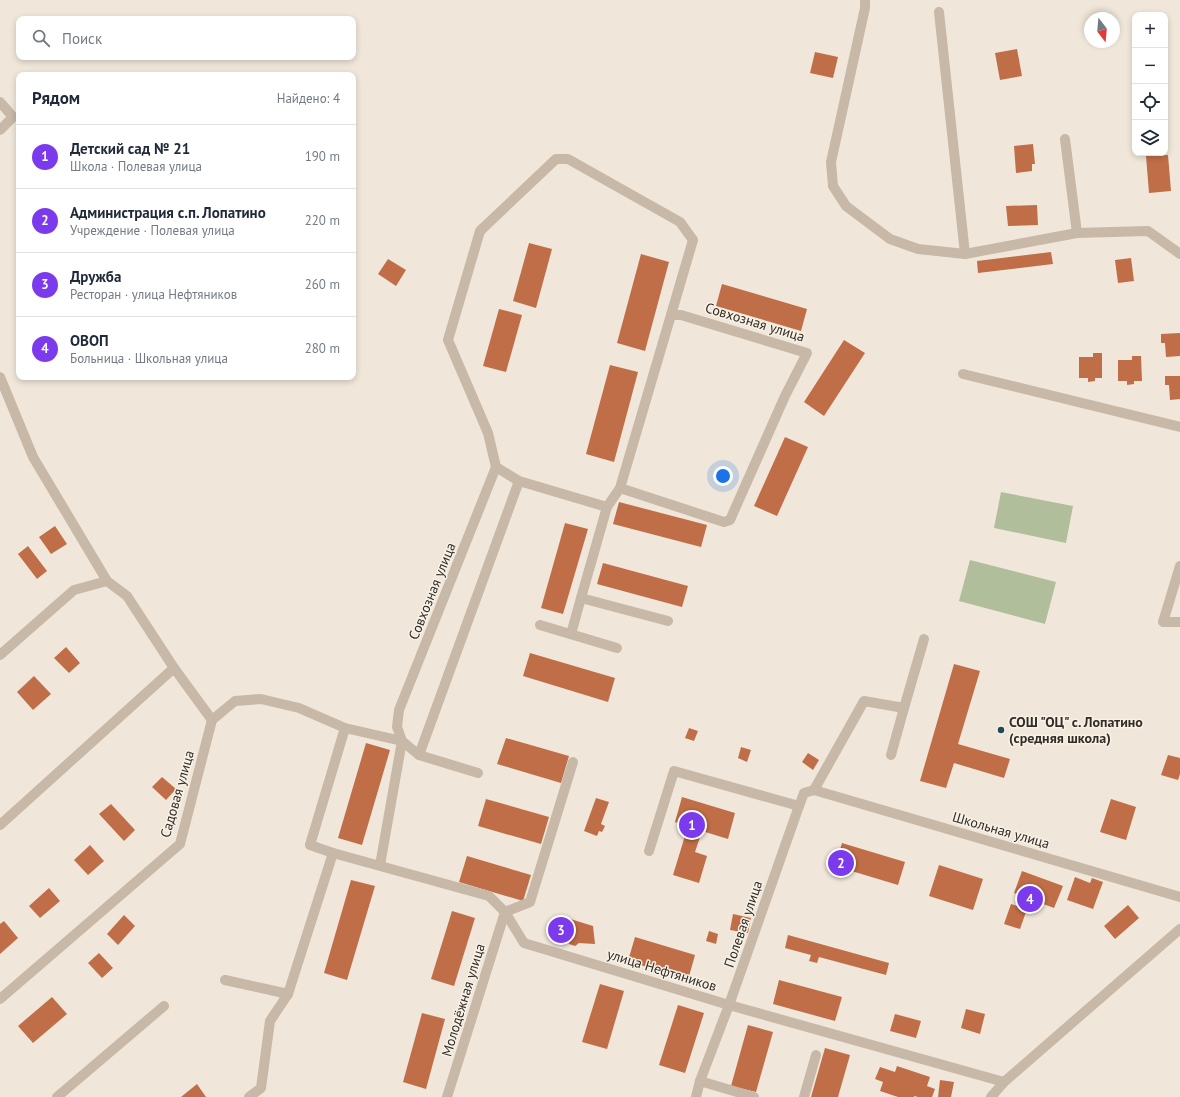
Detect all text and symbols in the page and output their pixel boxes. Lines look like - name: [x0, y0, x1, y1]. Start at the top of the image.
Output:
- north arrow: [1084, 12, 1120, 48]
- map controls: [1132, 12, 1168, 156]
- button: +: [1132, 12, 1168, 48]
- search box: [16, 16, 356, 60]
- icon: search: [30, 27, 52, 49]
- text: Поиск: [62, 29, 102, 48]
- button: −: [1132, 48, 1168, 84]
- button: locate: [1132, 84, 1168, 120]
- text: Рядом: [32, 87, 80, 109]
- text: Найдено: 4: [277, 90, 340, 107]
- button: layers: [1132, 120, 1168, 156]
- text: Детский сад № 21: [70, 139, 190, 158]
- text: 1: [41, 148, 49, 165]
- text: 190 m: [305, 148, 340, 165]
- text: Школа · Полевая улица: [70, 158, 202, 175]
- text: Администрация с.п. Лопатино: [70, 203, 266, 222]
- text: 2: [41, 212, 49, 229]
- text: 220 m: [305, 212, 340, 229]
- text: Учреждение · Полевая улица: [70, 222, 235, 239]
- text: Дружба: [70, 267, 121, 286]
- text: 3: [41, 276, 49, 293]
- text: 260 m: [305, 276, 340, 293]
- text: Ресторан · улица Нефтяников: [70, 286, 237, 303]
- street label: Совхозная улица: [703, 298, 807, 346]
- text: ОВОП: [70, 331, 109, 350]
- text: 4: [41, 340, 49, 357]
- text: 280 m: [305, 340, 340, 357]
- text: Больница · Школьная улица: [70, 350, 228, 367]
- your location: [713, 466, 733, 486]
- street label: Совхозная улица: [404, 540, 460, 642]
- place label: СОШ "ОЦ" с. Лопатино (средняя школа): [1009, 713, 1143, 747]
- marker: СОШ "ОЦ" с. Лопатино (средняя школа): [996, 725, 1006, 735]
- street label: Садовая улица: [156, 748, 198, 840]
- street label: Школьная улица: [950, 808, 1052, 852]
- pin: 1: [679, 810, 705, 840]
- pin: 2: [828, 848, 854, 878]
- street label: Полевая улица: [720, 878, 766, 970]
- pin: 4: [1017, 884, 1043, 914]
- pin: 3: [548, 915, 574, 945]
- street label: Молодёжная улица: [437, 941, 489, 1059]
- street label: улица Нефтяников: [605, 945, 719, 995]

